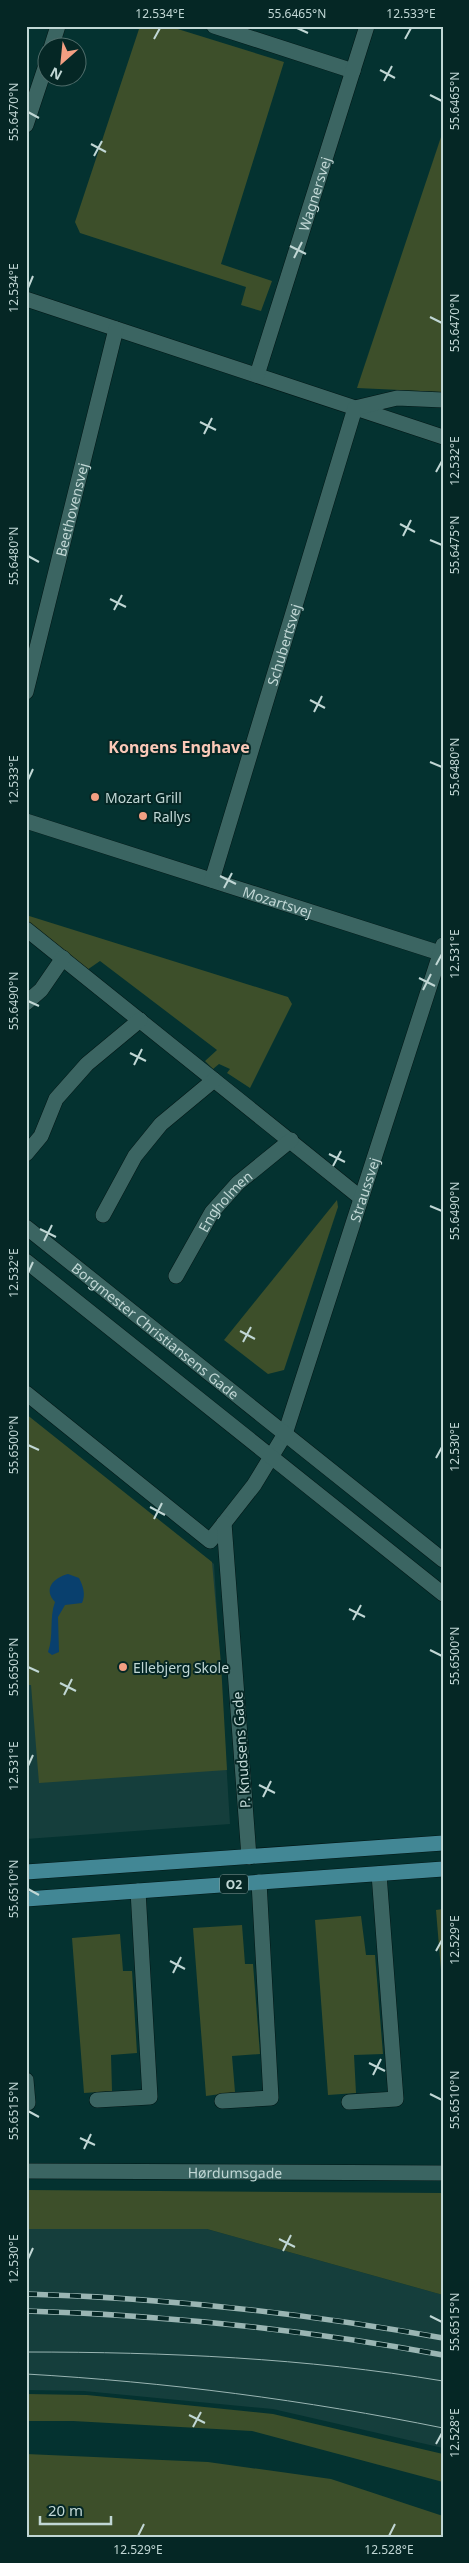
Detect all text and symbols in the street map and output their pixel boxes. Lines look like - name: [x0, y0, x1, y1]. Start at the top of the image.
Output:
- text: 12.534°E: [135, 5, 185, 22]
- text: 55.6465°N: [268, 5, 326, 22]
- text: 12.533°E: [386, 5, 436, 22]
- north arrow: [38, 38, 88, 88]
- text: N: [46, 63, 65, 85]
- text: 55.6465°N: [446, 72, 463, 130]
- text: 55.6470°N: [5, 83, 22, 141]
- street label: Wagnersvej: [293, 154, 335, 233]
- text: 12.534°E: [5, 263, 22, 313]
- text: 55.6470°N: [446, 294, 463, 352]
- text: 12.532°E: [446, 436, 463, 486]
- street label: Beethovensvej: [50, 461, 92, 558]
- text: 55.6475°N: [446, 516, 463, 574]
- text: 55.6480°N: [5, 527, 22, 585]
- street label: Schubertsvej: [262, 601, 305, 688]
- district label: Kongens Enghave: [108, 736, 250, 758]
- text: 55.6480°N: [446, 738, 463, 796]
- text: 12.533°E: [5, 755, 22, 805]
- place label: Mozart Grill: [105, 788, 182, 807]
- marker: Mozart Grill: [89, 791, 101, 803]
- place label: Rallys: [153, 807, 191, 826]
- marker: Rallys: [137, 810, 149, 822]
- street label: Mozartsvej: [240, 881, 315, 921]
- text: 12.531°E: [446, 929, 463, 979]
- text: 55.6490°N: [5, 972, 22, 1030]
- street label: Straussvej: [345, 1155, 383, 1224]
- street label: Engholmen: [193, 1166, 256, 1235]
- text: 55.6490°N: [446, 1182, 463, 1240]
- text: 12.532°E: [5, 1248, 22, 1298]
- street label: Borgmester Christiansens Gade: [68, 1258, 243, 1403]
- text: 55.6500°N: [5, 1416, 22, 1474]
- text: 12.530°E: [446, 1422, 463, 1472]
- text: 55.6500°N: [446, 1627, 463, 1685]
- text: 55.6505°N: [5, 1638, 22, 1696]
- place label: Ellebjerg Skole: [133, 1658, 229, 1677]
- marker: Ellebjerg Skole: [117, 1661, 129, 1673]
- street label: P. Knudsens Gade: [227, 1691, 255, 1809]
- text: 12.531°E: [5, 1741, 22, 1791]
- text: 55.6510°N: [5, 1860, 22, 1918]
- road number: O2: [220, 1875, 248, 1894]
- text: 12.529°E: [446, 1915, 463, 1965]
- text: 55.6510°N: [446, 2071, 463, 2129]
- text: 55.6515°N: [5, 2082, 22, 2140]
- street label: Hørdumsgade: [188, 2162, 282, 2182]
- text: 12.530°E: [5, 2234, 22, 2284]
- text: 55.6515°N: [446, 2293, 463, 2351]
- text: 12.528°E: [446, 2408, 463, 2458]
- scale bar: [40, 2493, 111, 2525]
- text: 20 m: [48, 2500, 83, 2520]
- text: 12.529°E: [113, 2541, 163, 2558]
- text: 12.528°E: [364, 2541, 414, 2558]

